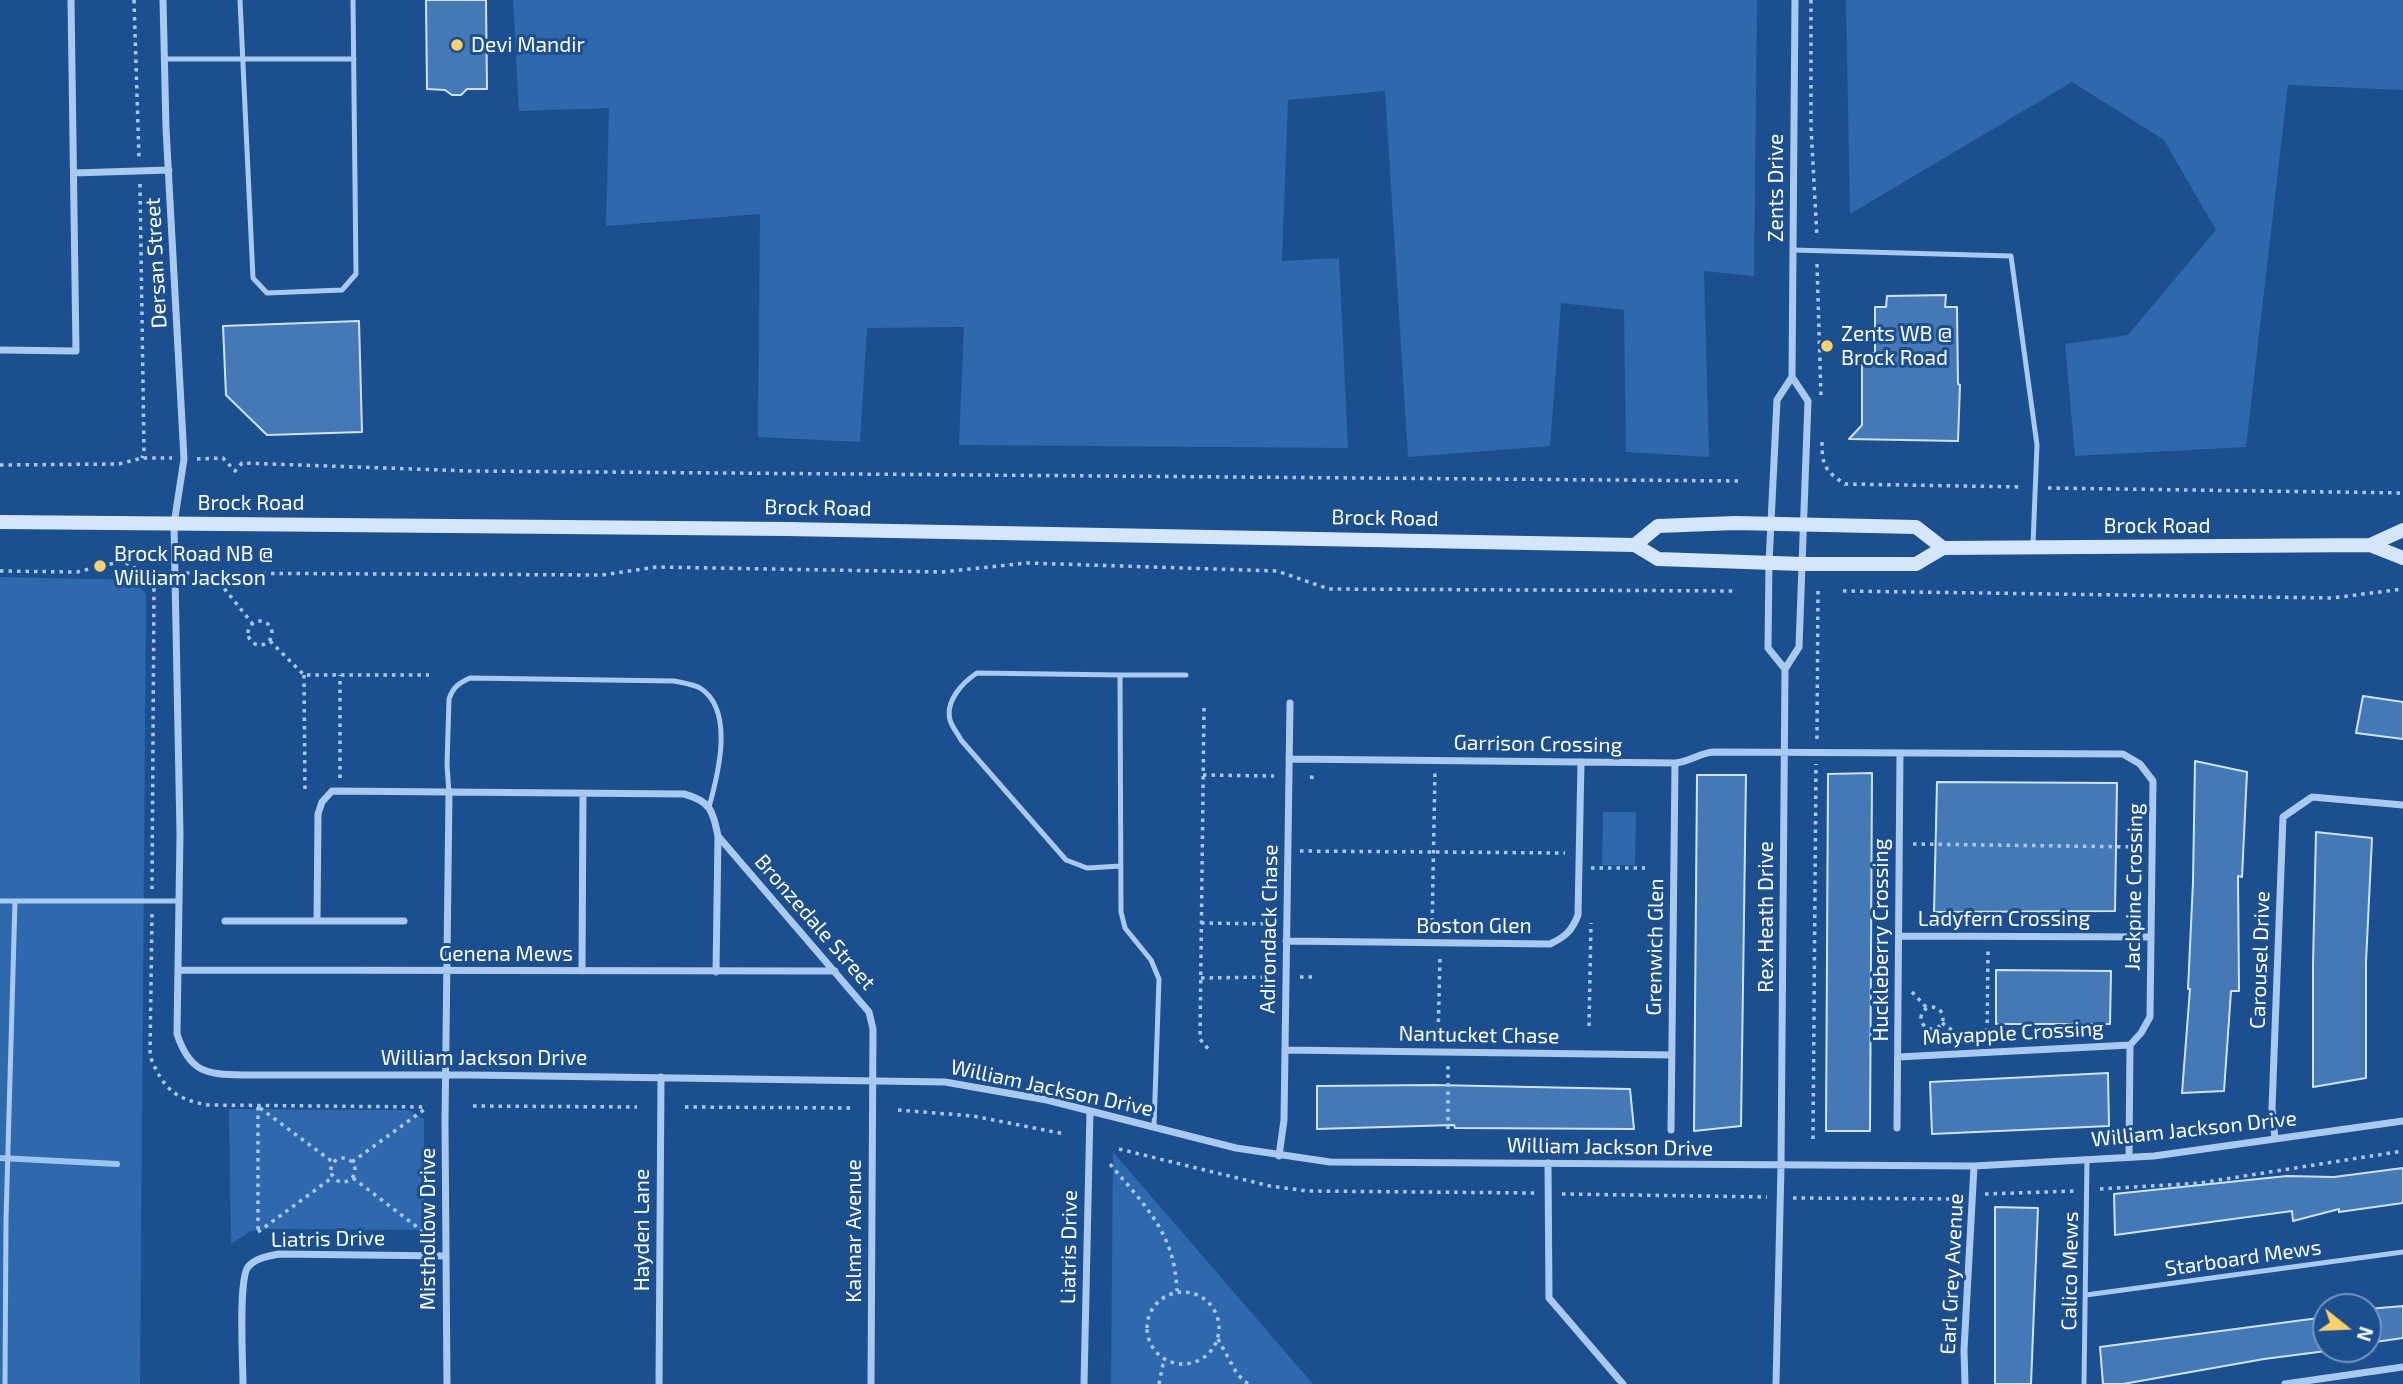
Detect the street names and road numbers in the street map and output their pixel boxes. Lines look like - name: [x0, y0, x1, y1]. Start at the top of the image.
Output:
- street label: Zents Drive: [1763, 134, 1789, 242]
- street label: Dersan Street: [140, 197, 172, 329]
- street label: Brock Road: [197, 490, 305, 516]
- street label: Brock Road: [764, 494, 872, 522]
- street label: Brock Road: [1331, 504, 1439, 532]
- street label: Brock Road: [2103, 513, 2211, 539]
- street label: Garrison Crossing: [1453, 730, 1623, 758]
- street label: Jackpine Crossing: [2120, 803, 2148, 971]
- street label: Huckleberry Crossing: [1868, 839, 1894, 1041]
- street label: Rex Heath Drive: [1753, 841, 1779, 993]
- street label: Adirondack Chase: [1255, 844, 1283, 1014]
- street label: Bronzedale Street: [749, 849, 881, 995]
- street label: Grenwich Glen: [1641, 878, 1669, 1016]
- street label: Carousel Drive: [2245, 890, 2275, 1030]
- street label: Ladyfern Crossing: [1918, 906, 2090, 932]
- street label: Boston Glen: [1416, 913, 1532, 939]
- street label: Genena Mews: [439, 941, 573, 967]
- street label: Mayapple Crossing: [1922, 1016, 2104, 1050]
- street label: Nantucket Chase: [1398, 1021, 1560, 1049]
- street label: William Jackson Drive: [381, 1045, 587, 1071]
- street label: William Jackson Drive: [948, 1054, 1156, 1122]
- street label: William Jackson Drive: [2090, 1106, 2298, 1152]
- street label: William Jackson Drive: [1507, 1133, 1713, 1161]
- street label: Misthollow Drive: [415, 1148, 441, 1310]
- street label: Kalmar Avenue: [841, 1159, 867, 1303]
- street label: Hayden Lane: [629, 1169, 655, 1291]
- street label: Liatris Drive: [1055, 1190, 1083, 1304]
- street label: Earl Grey Avenue: [1935, 1193, 1969, 1355]
- street label: Calico Mews: [2056, 1211, 2084, 1331]
- street label: Liatris Drive: [271, 1225, 385, 1253]
- street label: Starboard Mews: [2163, 1235, 2323, 1281]

